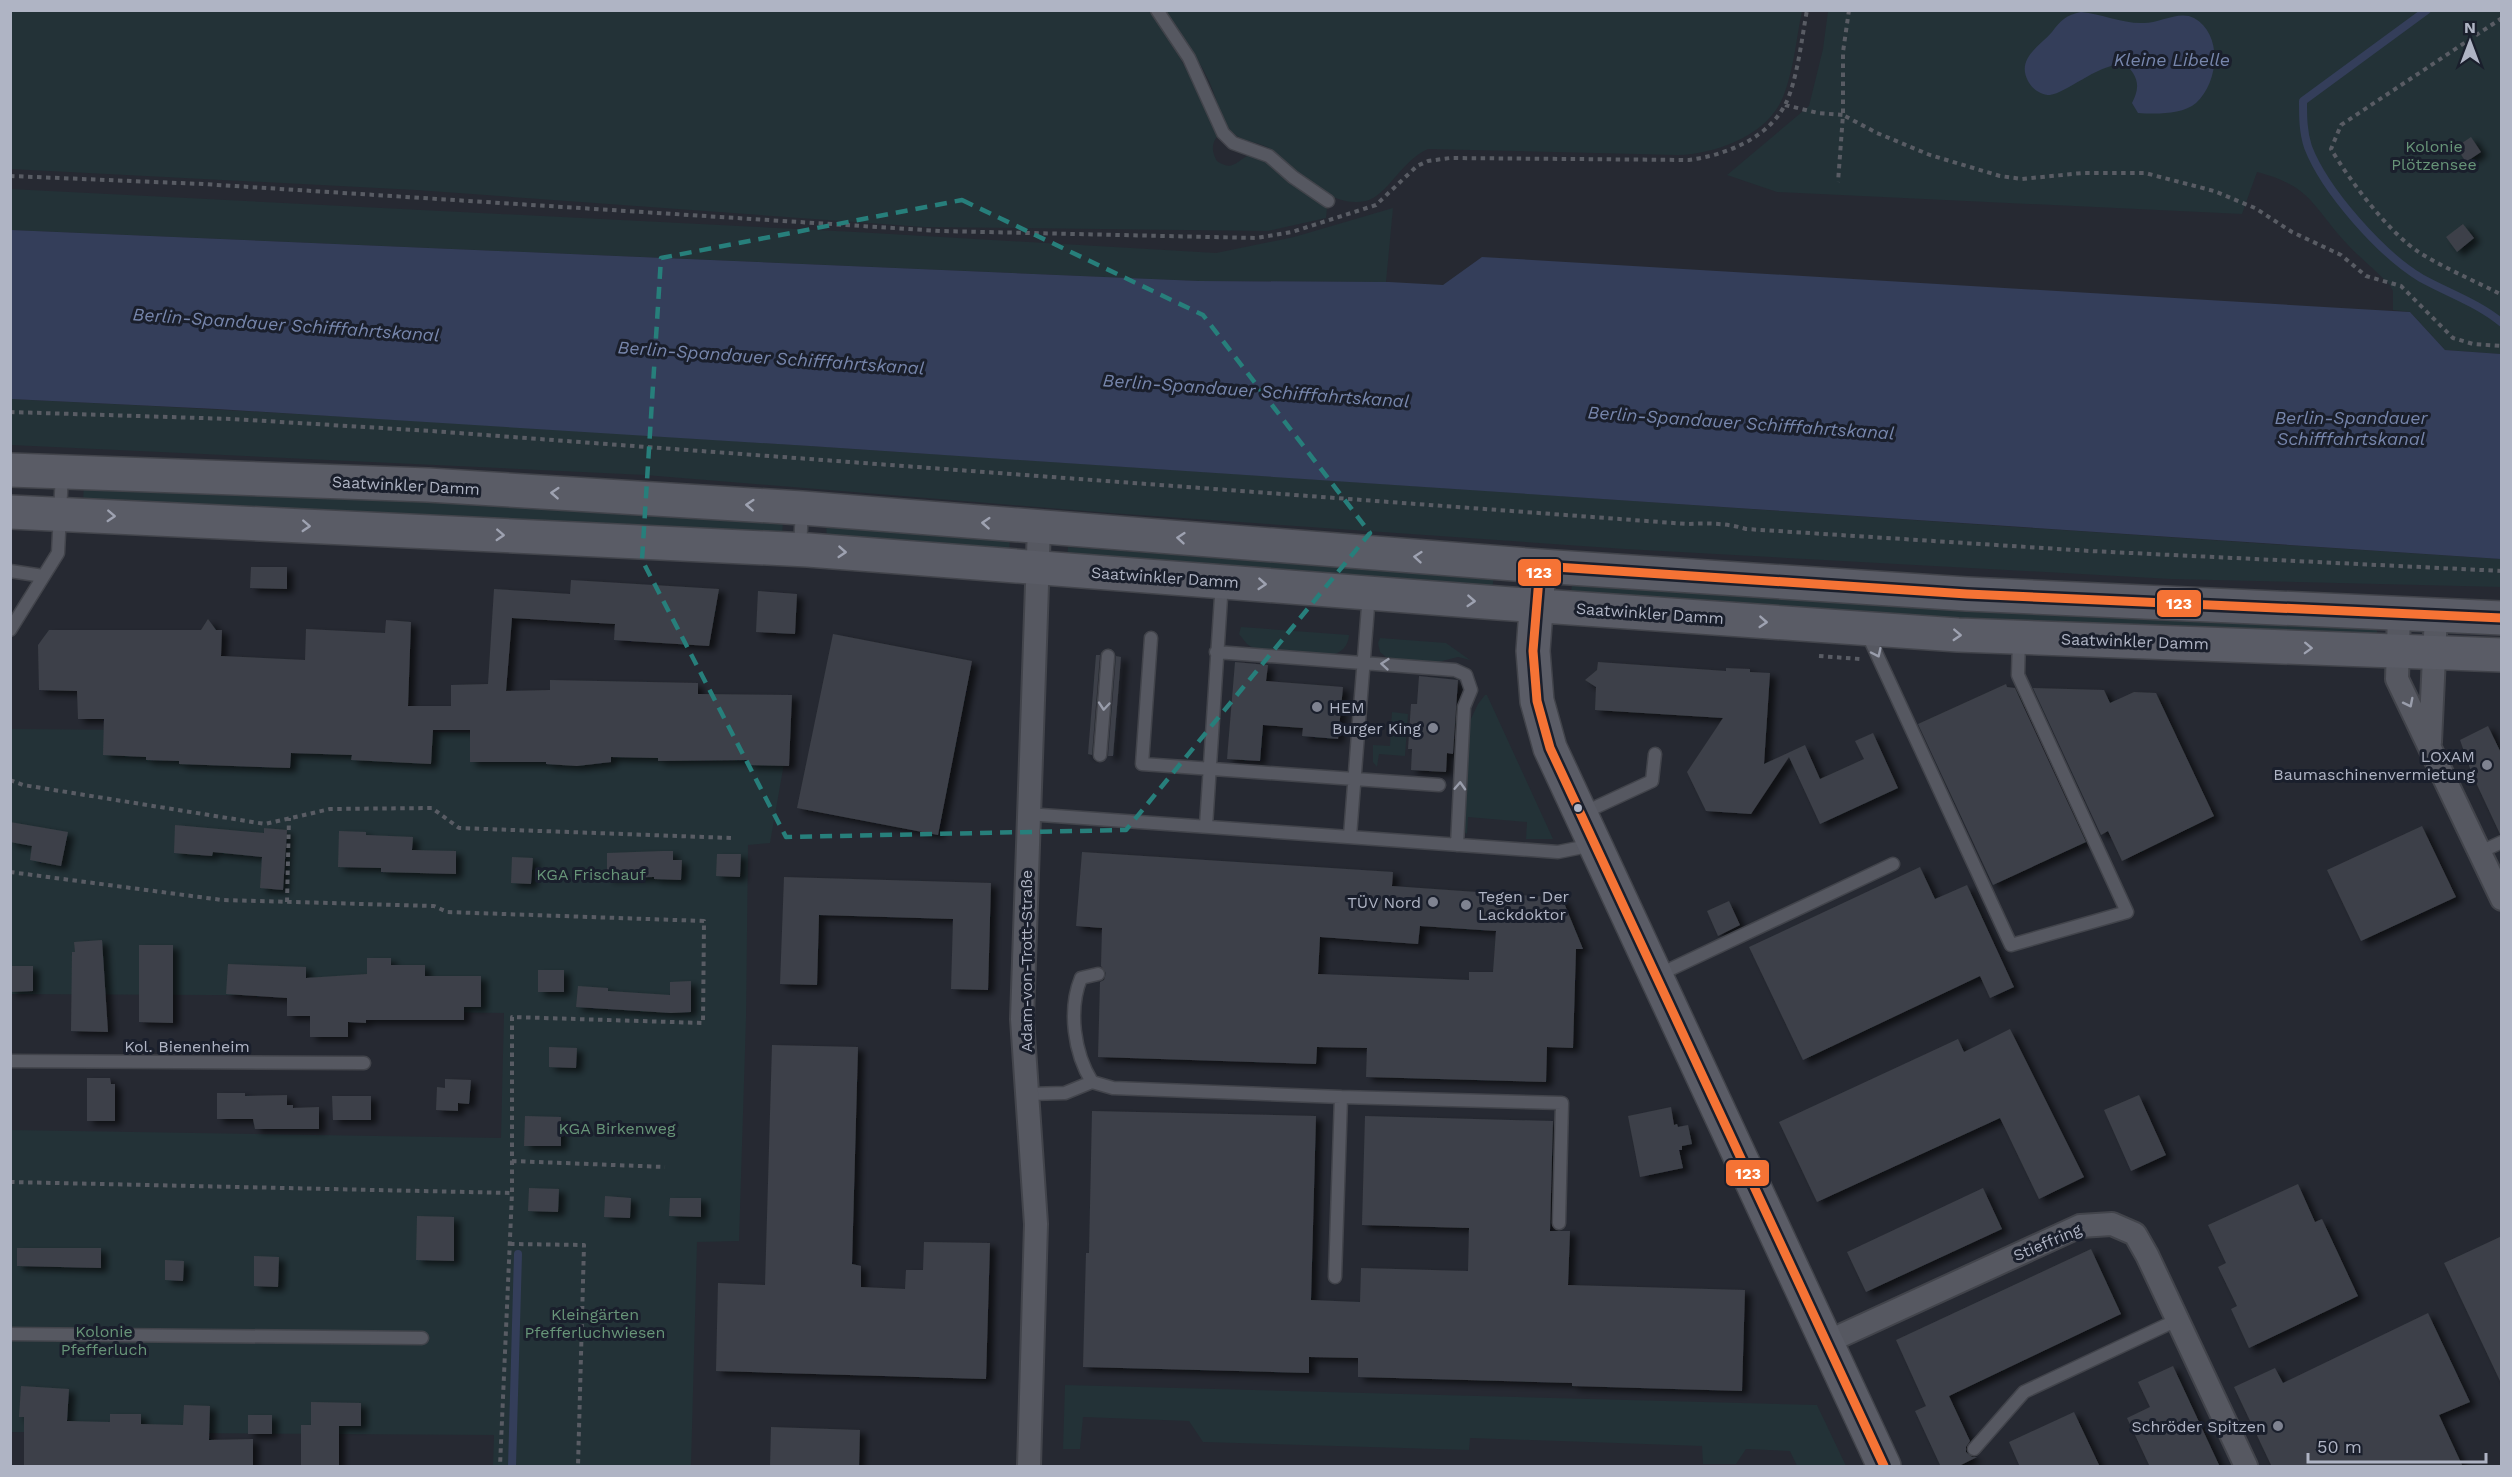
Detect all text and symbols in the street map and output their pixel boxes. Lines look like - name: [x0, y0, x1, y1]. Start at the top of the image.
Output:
- north arrow: [2440, 12, 2500, 72]
- text: N: [2464, 18, 2476, 37]
- water label: Kleine Libelle: [2114, 49, 2230, 70]
- park label: Kolonie Plötzensee: [2391, 137, 2477, 174]
- water label: Berlin-Spandauer Schifffahrtskanal: [132, 303, 440, 346]
- water label: Berlin-Spandauer Schifffahrtskanal: [617, 336, 925, 379]
- water label: Berlin-Spandauer Schifffahrtskanal: [1102, 369, 1410, 412]
- water label: Berlin-Spandauer Schifffahrtskanal: [1587, 401, 1895, 444]
- water label: Berlin-Spandauer Schifffahrtskanal: [2274, 407, 2429, 449]
- street label: Saatwinkler Damm: [332, 472, 480, 499]
- one-way arrow: [551, 487, 560, 500]
- one-way arrow: [745, 499, 754, 512]
- one-way arrow: [106, 509, 115, 522]
- one-way arrow: [982, 516, 991, 529]
- one-way arrow: [301, 519, 310, 532]
- one-way arrow: [496, 529, 505, 542]
- one-way arrow: [1176, 532, 1185, 545]
- one-way arrow: [838, 546, 847, 559]
- one-way arrow: [1413, 550, 1422, 563]
- line badge: 123: [1517, 558, 1562, 587]
- street label: Saatwinkler Damm: [1090, 563, 1239, 592]
- text: 123: [1526, 563, 1552, 582]
- one-way arrow: [1257, 577, 1266, 590]
- line badge: 123: [2156, 589, 2202, 618]
- one-way arrow: [1467, 594, 1476, 607]
- text: 123: [2166, 594, 2192, 613]
- street label: Saatwinkler Damm: [1575, 599, 1724, 628]
- one-way arrow: [1758, 615, 1767, 628]
- one-way arrow: [1953, 628, 1962, 641]
- street label: Saatwinkler Damm: [2061, 629, 2209, 654]
- one-way arrow: [2304, 641, 2313, 654]
- one-way arrow: [1869, 646, 1881, 657]
- one-way arrow: [1381, 658, 1390, 671]
- one-way arrow: [2401, 697, 2413, 708]
- place label: HEM: [1329, 698, 1365, 717]
- marker: HEM: [1310, 700, 1324, 714]
- one-way arrow: [1098, 701, 1111, 710]
- place label: Burger King: [1332, 719, 1421, 738]
- marker: Burger King: [1426, 721, 1440, 735]
- place label: LOXAM Baumaschinenvermietung: [2273, 747, 2475, 784]
- marker: LOXAM Baumaschinenvermietung: [2480, 758, 2494, 772]
- one-way arrow: [1453, 782, 1466, 791]
- unlabelled marker: [1572, 802, 1584, 814]
- park label: KGA Frischauf: [536, 865, 646, 884]
- street label: Adam-von-Trott-Straße: [1017, 870, 1036, 1052]
- place label: Tegen - Der Lackdoktor: [1478, 887, 1570, 924]
- place label: TÜV Nord: [1347, 893, 1421, 912]
- marker: TÜV Nord: [1426, 895, 1440, 909]
- marker: Tegen - Der Lackdoktor: [1459, 898, 1473, 912]
- street label: Kol. Bienenheim: [124, 1037, 250, 1056]
- park label: KGA Birkenweg: [559, 1119, 676, 1138]
- line badge: 123: [1725, 1159, 1770, 1187]
- text: 123: [1735, 1164, 1761, 1183]
- street label: Stieffring: [2010, 1219, 2085, 1265]
- park label: Kleingärten Pfefferluchwiesen: [524, 1305, 666, 1342]
- park label: Kolonie Pfefferluch: [61, 1322, 147, 1359]
- place label: Schröder Spitzen: [2131, 1417, 2266, 1436]
- marker: Schröder Spitzen: [2271, 1419, 2285, 1433]
- scale bar: [2308, 1426, 2486, 1464]
- text: 50 m: [2317, 1436, 2362, 1457]

